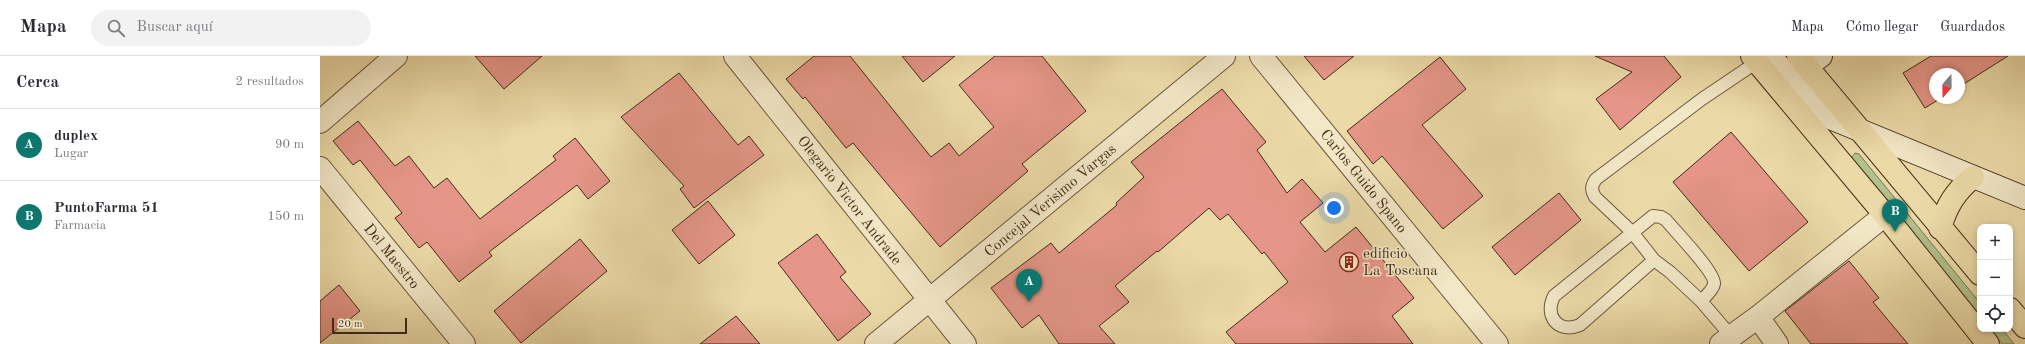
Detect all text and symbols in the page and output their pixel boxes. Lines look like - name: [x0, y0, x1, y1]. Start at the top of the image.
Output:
- search box: [91, 10, 371, 46]
- icon: search: [105, 17, 127, 39]
- text: Mapa: [20, 18, 67, 37]
- text: Buscar aquí: [137, 20, 213, 35]
- text: Mapa: [1791, 20, 1824, 34]
- text: Cómo llegar: [1846, 20, 1918, 34]
- text: Guardados: [1940, 20, 2005, 34]
- north arrow: [1929, 68, 1965, 104]
- text: Cerca: [16, 74, 59, 91]
- text: 2 resultados: [236, 75, 304, 88]
- street label: Carlos Guido Spano: [1317, 127, 1409, 236]
- text: duplex: [54, 129, 98, 144]
- street label: Olegario Victor Andrade: [794, 134, 904, 268]
- text: A: [24, 138, 34, 151]
- text: 90 m: [275, 138, 304, 151]
- street label: Concejal Verisimo Vargas: [982, 142, 1120, 261]
- text: Lugar: [54, 147, 88, 160]
- your location: [1324, 198, 1344, 218]
- pin: B: [1882, 199, 1908, 232]
- text: PuntoFarma 51: [54, 201, 159, 216]
- text: B: [24, 210, 34, 223]
- text: 150 m: [267, 210, 304, 223]
- text: Farmacia: [54, 219, 106, 232]
- street label: Del Maestro: [360, 221, 422, 292]
- map controls: [1977, 224, 2013, 332]
- button: +: [1977, 224, 2013, 260]
- place label: edificio La Toscana: [1363, 247, 1438, 279]
- building icon: edificio La Toscana: [1338, 251, 1360, 273]
- button: −: [1977, 260, 2013, 296]
- pin: A: [1016, 269, 1042, 302]
- button: locate: [1977, 296, 2013, 332]
- scale bar: [332, 316, 407, 335]
- text: 20 m: [338, 319, 363, 330]

